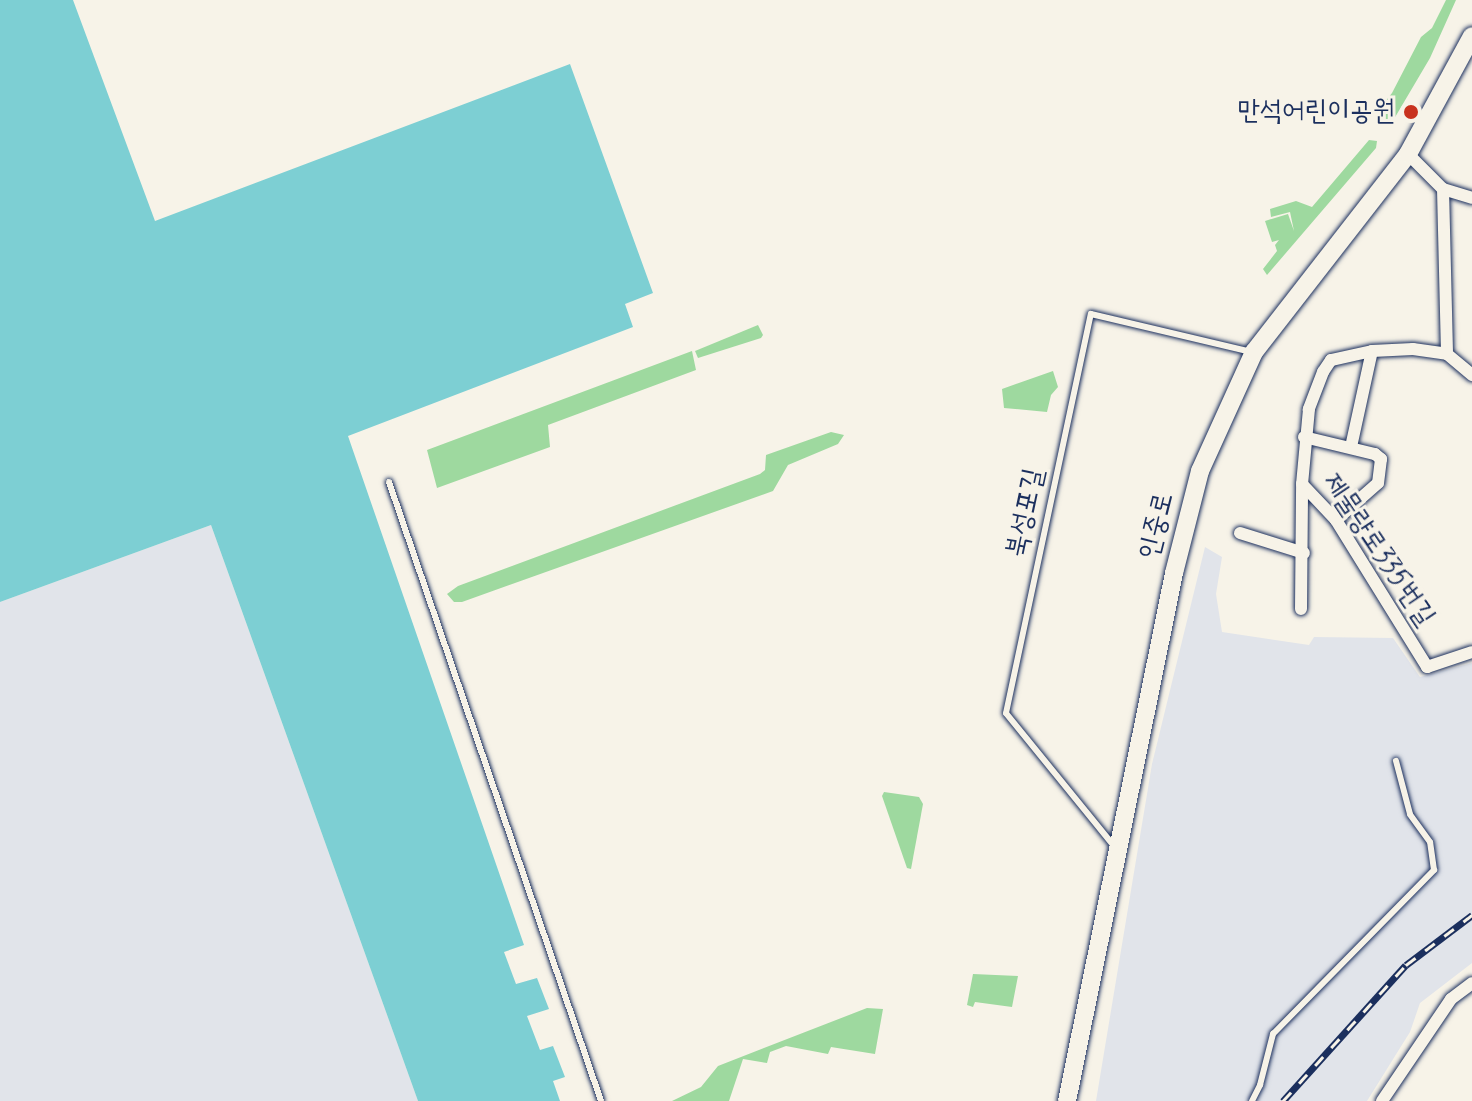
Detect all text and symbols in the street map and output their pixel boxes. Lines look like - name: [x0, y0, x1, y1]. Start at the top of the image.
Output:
- place label: 만석어린이공원: [1237, 95, 1395, 129]
- marker: 만석어린이공원: [1402, 103, 1420, 121]
- street label: 북성포길: [1000, 465, 1052, 561]
- street label: 제물량로335번길: [1314, 467, 1442, 633]
- street label: 인중로: [1133, 489, 1181, 563]

